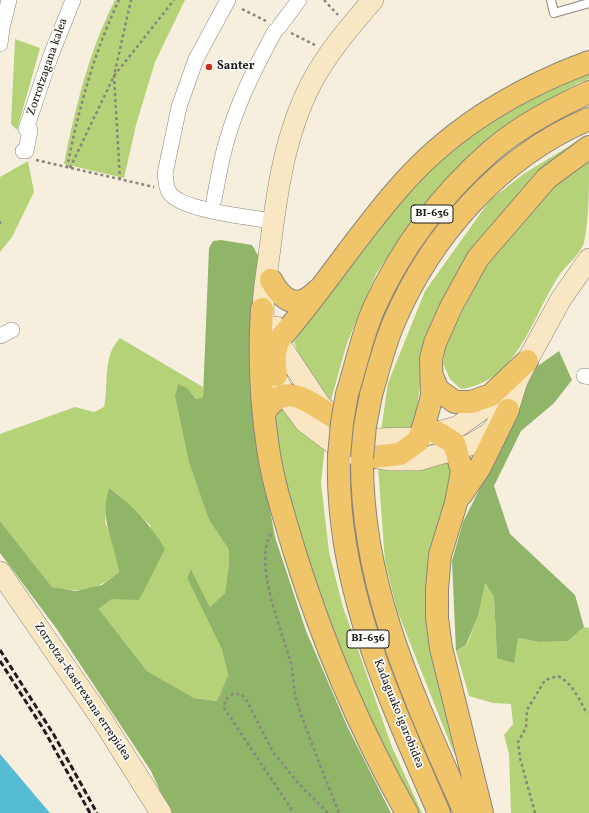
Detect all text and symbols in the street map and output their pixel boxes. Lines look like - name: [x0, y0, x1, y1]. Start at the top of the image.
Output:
- street label: Zorrotzagana kalea: [25, 16, 71, 118]
- place label: Santer: [217, 60, 254, 74]
- marker: Santer: [204, 62, 214, 72]
- road number: BI-636: [411, 205, 453, 223]
- street label: Zorrotza-Kastrexana errepidea: [30, 620, 134, 764]
- road number: BI-636: [347, 630, 389, 648]
- street label: Kadaguako igarobidea: [370, 657, 426, 771]

